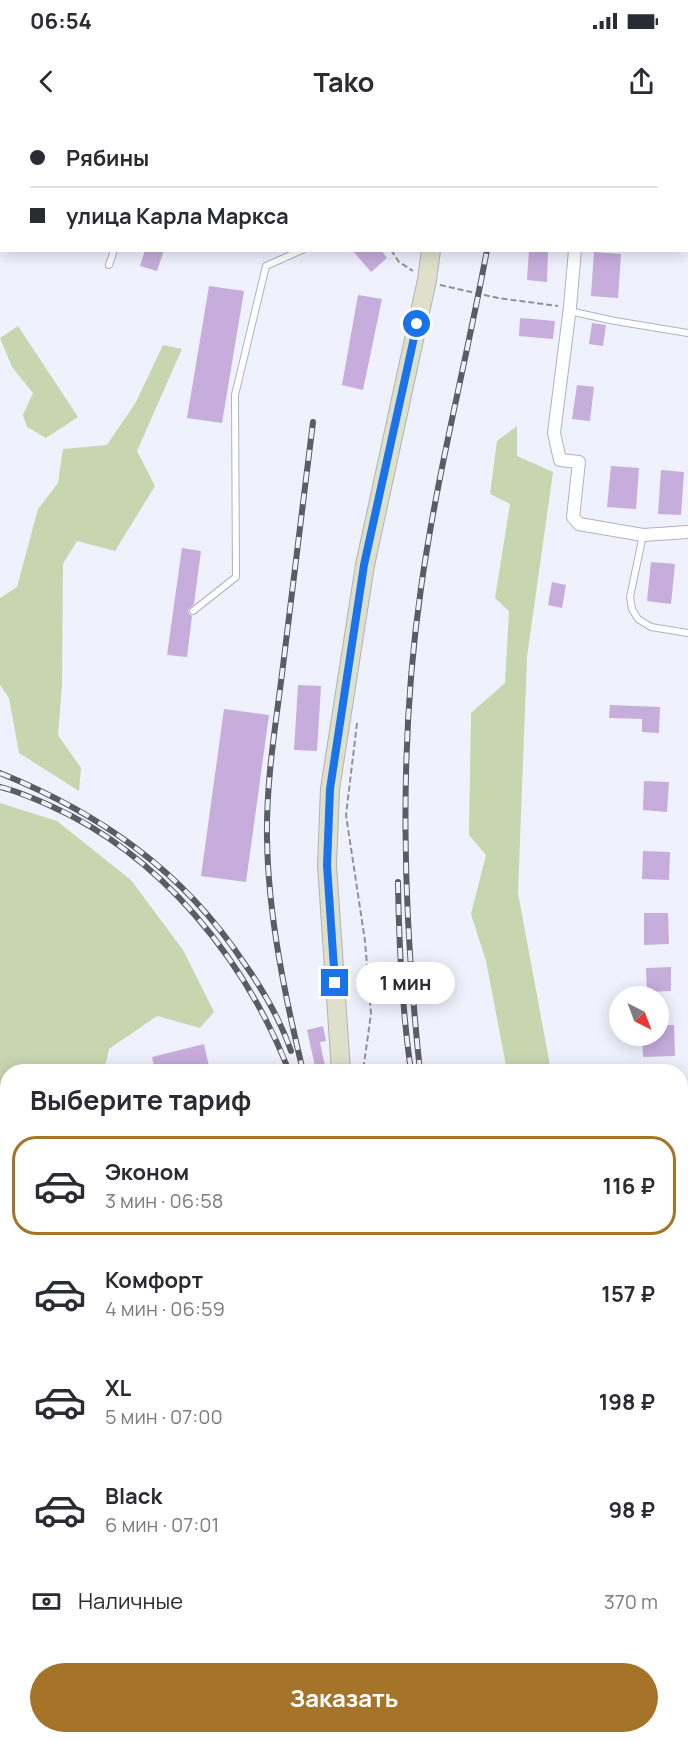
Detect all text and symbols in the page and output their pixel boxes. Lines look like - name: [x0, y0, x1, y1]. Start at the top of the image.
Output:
- text: 06:54: [30, 6, 92, 36]
- text: Tako: [314, 63, 374, 100]
- icon: back: [30, 65, 63, 98]
- icon: share: [625, 65, 658, 98]
- text: Рябины: [66, 143, 149, 173]
- text: улица Карла Маркса: [66, 201, 289, 231]
- route start: [403, 310, 430, 337]
- callout: 1 мин: [356, 962, 455, 1004]
- route end: [321, 969, 348, 996]
- text: 1 мин: [380, 969, 431, 996]
- north arrow: [609, 986, 669, 1046]
- map controls: [609, 986, 669, 1046]
- text: Выберите тариф: [30, 1081, 251, 1118]
- text: Эконом: [105, 1157, 189, 1187]
- icon: car: [33, 1159, 87, 1213]
- text: 116 ₽: [603, 1171, 655, 1201]
- text: 3 мин · 06:58: [105, 1187, 223, 1214]
- text: Комфорт: [105, 1265, 203, 1295]
- icon: car: [33, 1267, 87, 1321]
- text: 157 ₽: [601, 1279, 655, 1309]
- text: 4 мин · 06:59: [105, 1295, 225, 1322]
- text: XL: [105, 1373, 131, 1403]
- icon: car: [33, 1375, 87, 1429]
- text: 198 ₽: [599, 1387, 655, 1417]
- text: 5 мин · 07:00: [105, 1403, 223, 1430]
- text: Black: [105, 1481, 162, 1511]
- icon: car: [33, 1483, 87, 1537]
- text: 98 ₽: [608, 1495, 655, 1525]
- text: 6 мин · 07:01: [105, 1511, 219, 1538]
- icon: cash: [30, 1585, 63, 1618]
- text: Наличные: [78, 1586, 183, 1616]
- text: 370 m: [604, 1588, 658, 1615]
- button: Заказать: [30, 1663, 658, 1732]

